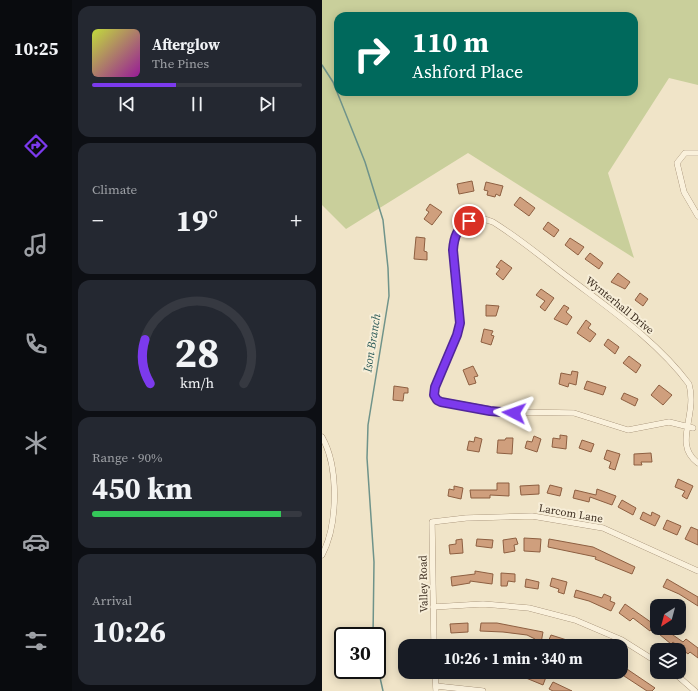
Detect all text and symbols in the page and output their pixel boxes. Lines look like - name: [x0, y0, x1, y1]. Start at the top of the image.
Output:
- text: 110 m: [412, 23, 489, 61]
- icon: right: [346, 28, 398, 80]
- text: Afterglow: [152, 34, 220, 55]
- text: 10:25: [14, 36, 58, 61]
- text: The Pines: [152, 55, 209, 72]
- text: Ashford Place: [412, 59, 523, 84]
- icon: previous: [116, 93, 138, 115]
- icon: pause: [186, 93, 208, 115]
- icon: next: [256, 93, 278, 115]
- icon: directions: [22, 132, 50, 160]
- text: Climate: [92, 181, 137, 198]
- text: 19°: [176, 200, 218, 241]
- pin: [452, 204, 486, 238]
- text: −: [92, 205, 104, 235]
- text: +: [290, 205, 302, 235]
- icon: arrive: [458, 210, 480, 232]
- icon: music: [22, 231, 50, 259]
- street label: Wynterhall Drive: [582, 273, 657, 338]
- water label: Ison Branch: [359, 312, 385, 374]
- text: 28: [174, 323, 220, 380]
- icon: phone: [22, 330, 50, 358]
- text: km/h: [180, 372, 214, 392]
- position arrow: [493, 392, 535, 434]
- icon: climate: [22, 429, 50, 457]
- text: Range · 90%: [92, 449, 163, 466]
- text: 450 km: [92, 468, 192, 509]
- street label: Larcom Lane: [538, 500, 605, 527]
- icon: car: [22, 528, 50, 556]
- street label: Valley Road: [415, 554, 431, 613]
- text: Arrival: [92, 592, 132, 609]
- north arrow: [650, 599, 686, 635]
- map controls: [650, 599, 686, 679]
- text: 10:26: [92, 611, 166, 652]
- icon: filters: [22, 627, 50, 655]
- speed limit sign: 30: [334, 627, 386, 679]
- button: layers: [650, 643, 686, 679]
- text: 10:26 · 1 min · 340 m: [444, 648, 583, 669]

